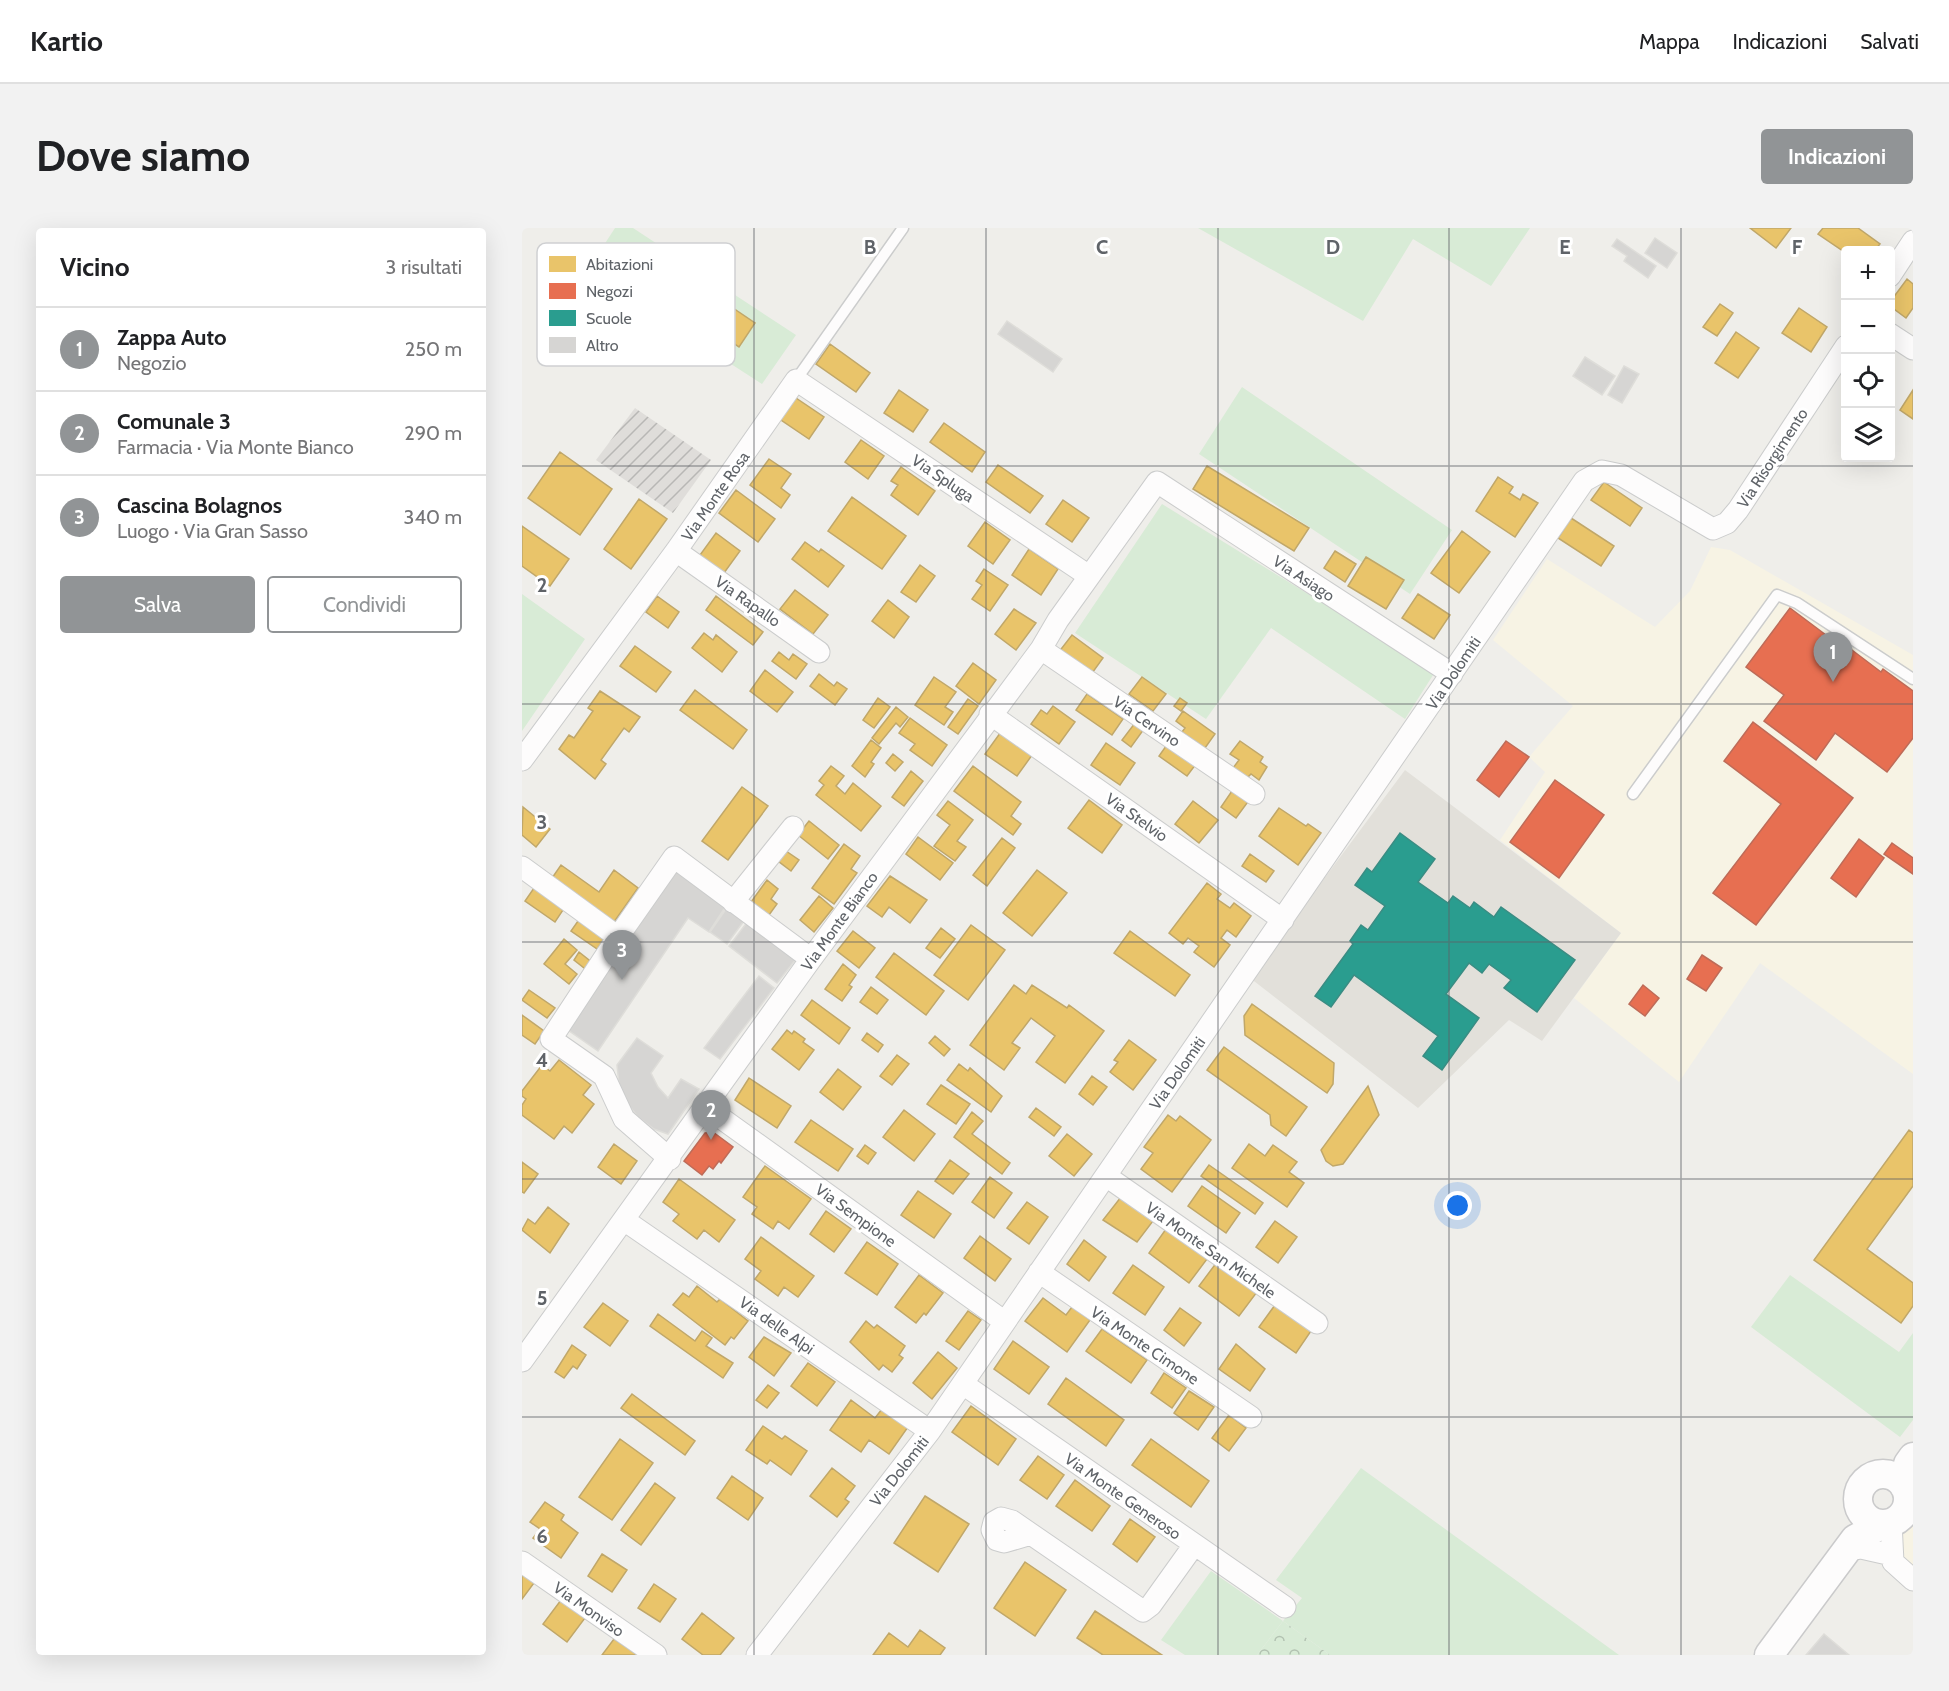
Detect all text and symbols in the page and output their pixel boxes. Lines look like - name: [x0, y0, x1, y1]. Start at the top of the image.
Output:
- text: Kartio: [30, 24, 103, 58]
- text: Mappa: [1639, 29, 1700, 54]
- text: Indicazioni: [1733, 29, 1827, 54]
- text: Salvati: [1860, 29, 1919, 54]
- button: Indicazioni: [1761, 129, 1913, 184]
- text: Dove siamo: [36, 130, 250, 182]
- text: B: [864, 235, 876, 259]
- text: C: [1096, 235, 1108, 259]
- text: D: [1326, 235, 1340, 259]
- text: E: [1559, 235, 1571, 259]
- text: F: [1792, 235, 1803, 259]
- legend: [537, 243, 735, 366]
- map controls: [1841, 246, 1895, 462]
- button: +: [1841, 246, 1895, 300]
- text: Vicino: [60, 251, 129, 283]
- text: 3 risultati: [386, 255, 462, 279]
- text: Abitazioni: [586, 255, 653, 274]
- text: Negozi: [586, 282, 633, 301]
- button: −: [1841, 300, 1895, 354]
- text: Scuole: [586, 309, 632, 328]
- text: Zappa Auto: [117, 324, 227, 351]
- text: Altro: [586, 336, 619, 355]
- text: 1: [76, 337, 83, 361]
- text: 250 m: [405, 337, 462, 361]
- text: Negozio: [117, 351, 186, 375]
- button: locate: [1841, 354, 1895, 408]
- street label: Via Risorgimento: [1733, 405, 1812, 512]
- text: Comunale 3: [117, 408, 231, 435]
- button: layers: [1841, 408, 1895, 462]
- text: 2: [74, 421, 85, 445]
- text: 290 m: [404, 421, 462, 445]
- text: Farmacia · Via Monte Bianco: [117, 435, 354, 459]
- street label: Via Monte Rosa: [677, 448, 754, 545]
- street label: Via Spluga: [908, 451, 978, 506]
- text: Cascina Bolagnos: [117, 492, 282, 519]
- text: 3: [74, 505, 85, 529]
- text: 340 m: [404, 505, 462, 529]
- text: Luogo · Via Gran Sasso: [117, 519, 308, 543]
- street label: Via Asiago: [1269, 552, 1338, 605]
- street label: Via Rapallo: [711, 572, 784, 631]
- text: 2: [537, 573, 547, 597]
- button: Salva: [60, 576, 255, 633]
- button: Condividi: [267, 576, 462, 633]
- pin: 1: [1814, 632, 1852, 682]
- street label: Via Dolomiti: [1422, 633, 1485, 713]
- street label: Via Cervino: [1109, 692, 1184, 751]
- street label: Via Stelvio: [1102, 789, 1172, 846]
- text: 3: [537, 810, 547, 834]
- street label: Via Monte Bianco: [797, 868, 882, 975]
- pin: 3: [602, 930, 642, 980]
- street label: Via Dolomiti: [1145, 1033, 1209, 1113]
- text: 4: [536, 1048, 548, 1072]
- pin: 2: [692, 1090, 730, 1140]
- street label: Via Sempione: [812, 1180, 900, 1251]
- your location: [1443, 1191, 1472, 1220]
- street label: Via Monte San Michele: [1142, 1198, 1279, 1302]
- text: 5: [537, 1286, 547, 1310]
- street label: Via delle Alpi: [736, 1293, 818, 1358]
- street label: Via Monte Cimone: [1087, 1302, 1202, 1389]
- street label: Via Dolomiti: [866, 1432, 933, 1510]
- street label: Via Monte Generoso: [1061, 1449, 1185, 1544]
- text: 6: [536, 1524, 548, 1548]
- street label: Via Monviso: [550, 1578, 628, 1641]

